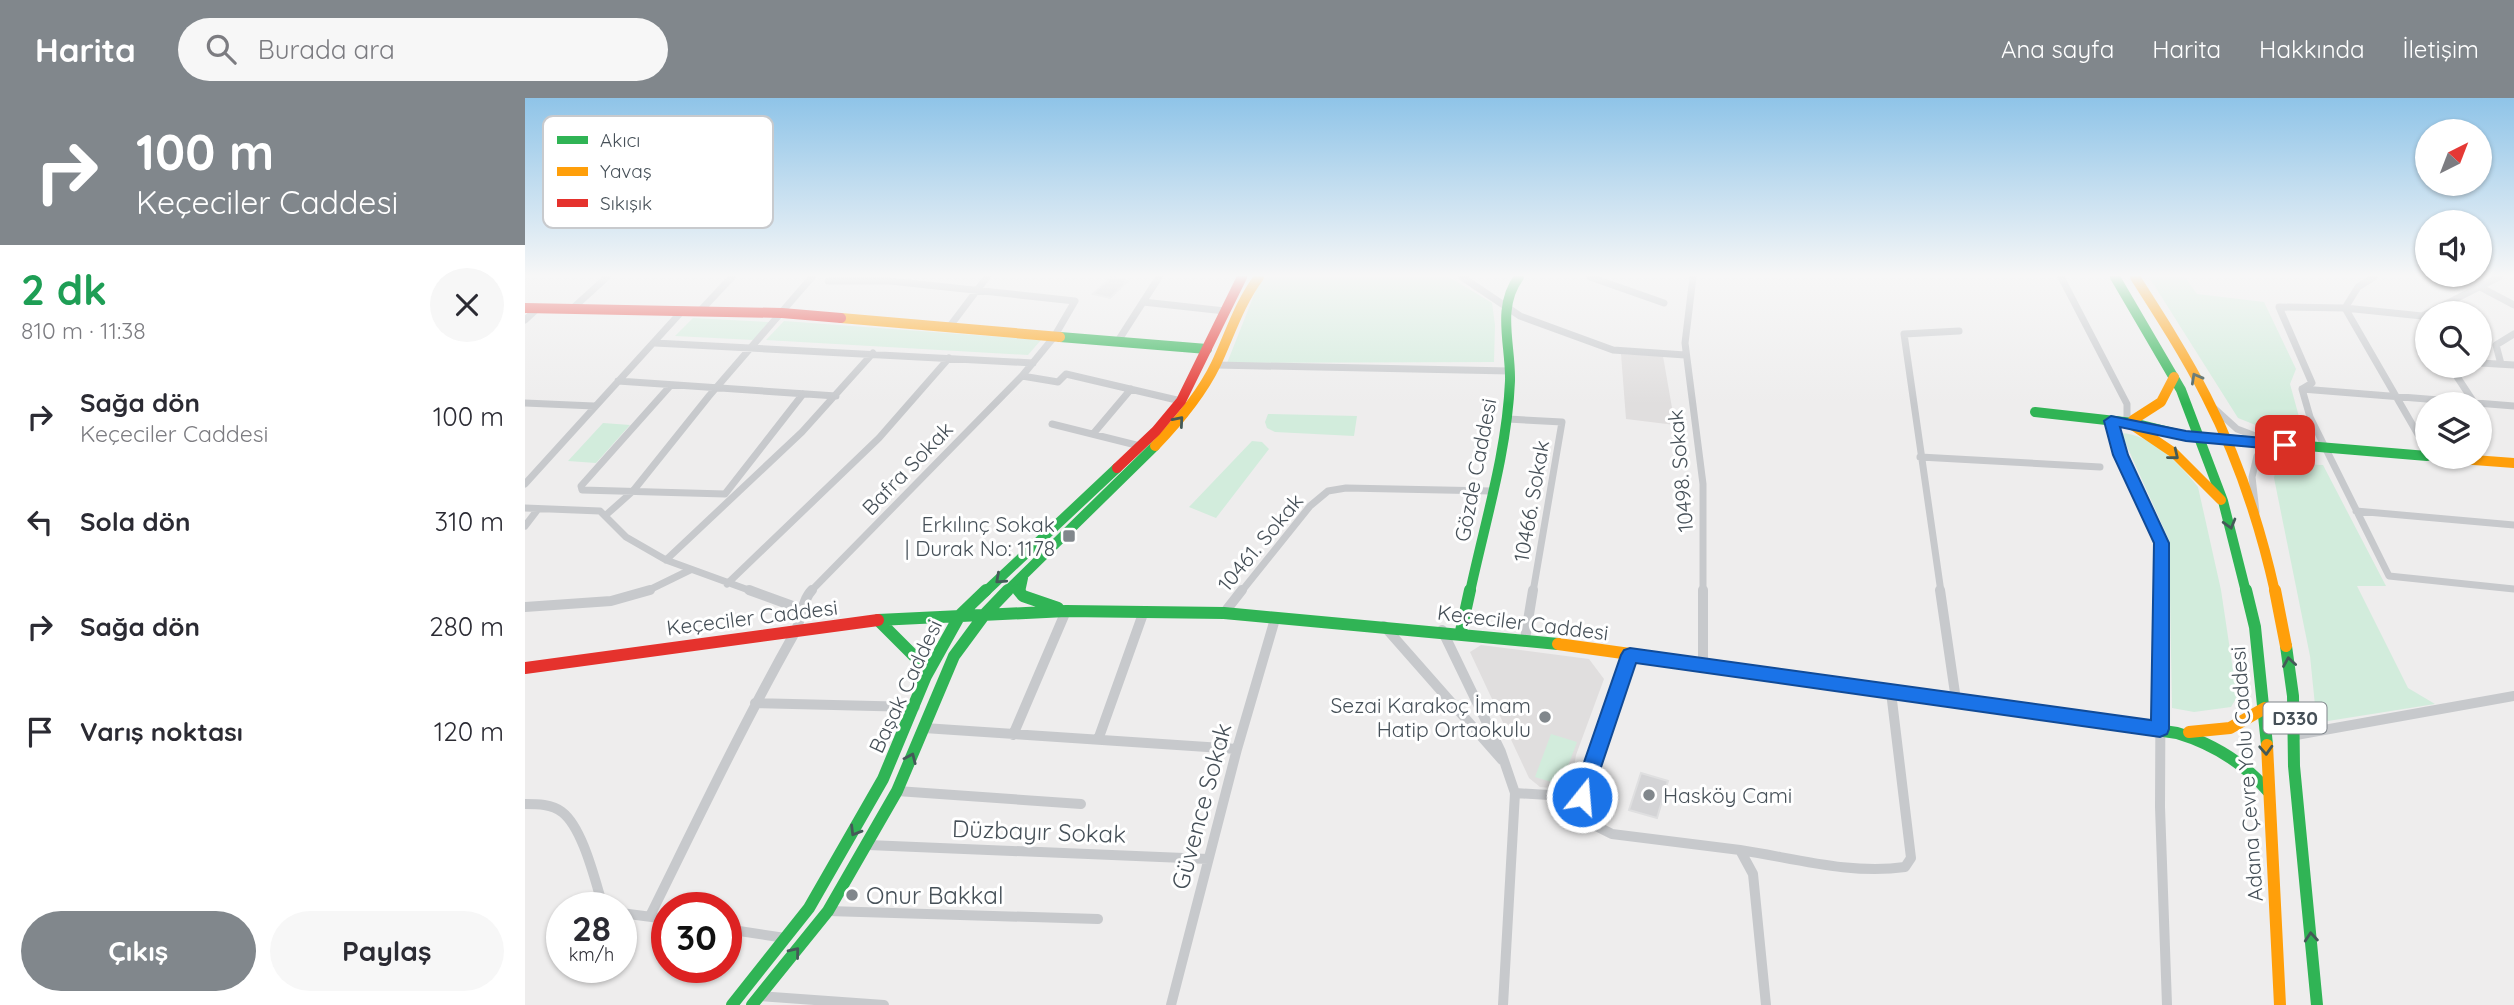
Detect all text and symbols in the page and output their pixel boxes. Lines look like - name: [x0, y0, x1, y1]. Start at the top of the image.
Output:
- search box: [178, 18, 668, 81]
- text: Harita: [35, 29, 136, 70]
- icon: search: [202, 30, 240, 68]
- text: Burada ara: [258, 33, 395, 66]
- text: Ana sayfa: [2001, 34, 2114, 64]
- text: Harita: [2152, 34, 2221, 64]
- text: Hakkında: [2259, 34, 2365, 64]
- text: İletişim: [2403, 34, 2479, 64]
- legend: [543, 116, 773, 228]
- north arrow: [2415, 119, 2492, 196]
- map controls: [2415, 119, 2492, 469]
- text: 100 m: [136, 121, 274, 182]
- icon: right: [21, 126, 112, 217]
- text: Akıcı: [600, 128, 640, 152]
- text: Yavaş: [600, 159, 652, 183]
- text: Keçeciler Caddesi: [136, 182, 398, 222]
- text: Sıkışık: [600, 191, 652, 215]
- button: sound: [2415, 210, 2492, 287]
- text: 2 dk: [21, 263, 107, 316]
- button: close: [430, 268, 504, 342]
- button: search: [2415, 301, 2492, 378]
- text: 810 m · 11:38: [21, 316, 146, 345]
- one-way arrow: [2191, 373, 2204, 385]
- text: Sağa dön: [80, 386, 200, 419]
- button: layers: [2415, 392, 2492, 469]
- street label: Gözde Caddesi: [1448, 396, 1502, 544]
- icon: right: [21, 398, 59, 436]
- text: 100 m: [433, 400, 504, 433]
- street label: 10498. Sokak: [1662, 409, 1698, 533]
- pin: [2255, 415, 2315, 475]
- street label: Bafra Sokak: [856, 416, 958, 520]
- one-way arrow: [1171, 417, 1183, 430]
- text: Keçeciler Caddesi: [80, 419, 269, 448]
- icon: arrive: [2266, 426, 2304, 464]
- street label: 10466. Sokak: [1508, 438, 1554, 564]
- one-way arrow: [2165, 447, 2178, 459]
- street label: 10461. Sokak: [1212, 488, 1308, 596]
- icon: left: [21, 503, 59, 541]
- text: Sola dön: [80, 505, 190, 538]
- text: 310 m: [434, 505, 504, 538]
- place label: Erkılınç Sokak | Durak No: 1178: [905, 511, 1055, 561]
- one-way arrow: [2221, 518, 2236, 530]
- marker: Erkılınç Sokak | Durak No: 1178: [1061, 528, 1077, 544]
- one-way arrow: [995, 571, 1008, 584]
- street label: Keçeciler Caddesi: [665, 594, 839, 640]
- street label: Keçeciler Caddesi: [1436, 599, 1610, 645]
- icon: right: [21, 608, 59, 646]
- text: Sağa dön: [80, 610, 200, 643]
- text: 280 m: [429, 610, 504, 643]
- street label: Başak Caddesi: [863, 615, 947, 757]
- street label: Adana Çevre Yolu Caddesi: [2224, 646, 2268, 902]
- one-way arrow: [2282, 656, 2297, 668]
- place label: Sezai Karakoç İmam Hatip Ortaokulu: [1331, 692, 1531, 742]
- road number: D330: [2263, 702, 2327, 734]
- marker: Sezai Karakoç İmam Hatip Ortaokulu: [1537, 709, 1553, 725]
- icon: arrive: [21, 713, 59, 751]
- text: Varış noktası: [80, 715, 243, 748]
- text: 120 m: [434, 715, 504, 748]
- street label: Güvence Sokak: [1164, 720, 1238, 892]
- one-way arrow: [2258, 745, 2273, 756]
- one-way arrow: [903, 753, 917, 765]
- position arrow: [1545, 760, 1619, 834]
- place label: Hasköy Cami: [1663, 782, 1792, 808]
- marker: Hasköy Cami: [1641, 787, 1657, 803]
- street label: Düzbayır Sokak: [951, 813, 1127, 849]
- one-way arrow: [851, 823, 864, 836]
- place label: Onur Bakkal: [866, 880, 1003, 910]
- marker: Onur Bakkal: [844, 887, 860, 903]
- speed limit sign: 30: [651, 892, 742, 983]
- text: 28: [572, 906, 611, 950]
- button: Çıkış: [21, 911, 256, 991]
- button: Paylaş: [270, 911, 504, 991]
- one-way arrow: [2304, 931, 2319, 942]
- text: km/h: [569, 943, 614, 966]
- one-way arrow: [786, 947, 799, 959]

